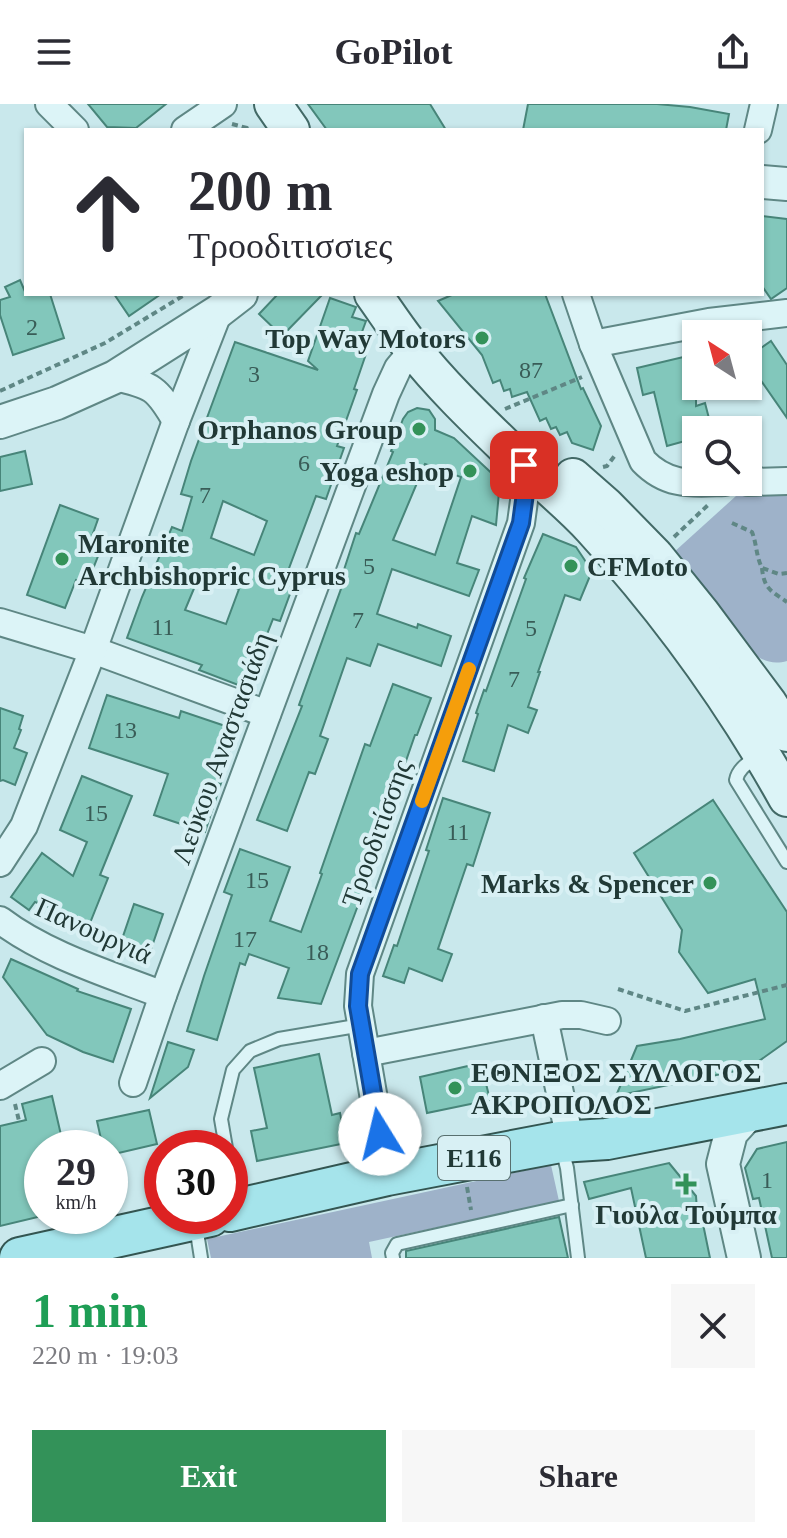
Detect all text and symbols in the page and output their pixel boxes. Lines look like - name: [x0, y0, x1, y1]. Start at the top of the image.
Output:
- icon: menu: [32, 30, 76, 74]
- icon: share: [711, 30, 755, 74]
- text: GoPilot: [335, 32, 452, 72]
- icon: ahead: [56, 160, 160, 264]
- text: 200 m: [188, 160, 333, 222]
- text: Τροοδιτισσιες: [188, 226, 393, 266]
- house number: 2: [26, 314, 38, 340]
- north arrow: [682, 320, 762, 400]
- map controls: [682, 320, 762, 496]
- place label: Top Way Motors: [265, 323, 466, 354]
- marker: Top Way Motors: [473, 329, 491, 347]
- house number: 87: [519, 357, 543, 383]
- house number: 3: [248, 361, 260, 387]
- place label: Orphanos Group: [197, 414, 403, 445]
- button: search: [682, 416, 762, 496]
- marker: Orphanos Group: [410, 420, 428, 438]
- pin: [490, 431, 558, 499]
- icon: arrive: [502, 443, 546, 487]
- house number: 6: [298, 450, 310, 476]
- place label: Yoga eshop: [319, 456, 454, 487]
- marker: Yoga eshop: [461, 462, 479, 480]
- house number: 7: [199, 482, 211, 508]
- place label: Maronite Archbishopric Cyprus: [78, 528, 346, 591]
- marker: Maronite Archbishopric Cyprus: [53, 550, 71, 568]
- place label: CFMoto: [587, 551, 688, 582]
- house number: 5: [363, 553, 375, 579]
- marker: CFMoto: [562, 557, 580, 575]
- house number: 7: [352, 607, 364, 633]
- house number: 11: [151, 614, 175, 640]
- house number: 5: [525, 615, 537, 641]
- street label: Λεύκου Αναστασιάδη: [165, 628, 278, 868]
- house number: 7: [508, 666, 520, 692]
- house number: 13: [113, 717, 137, 743]
- street label: Τροοδιτίσσης: [335, 755, 417, 911]
- house number: 15: [84, 800, 108, 826]
- house number: 11: [446, 819, 470, 845]
- house number: 15: [245, 867, 269, 893]
- place label: Marks & Spencer: [481, 868, 694, 899]
- marker: Marks & Spencer: [701, 874, 719, 892]
- street label: Πανουργιά: [31, 891, 157, 970]
- house number: 17: [233, 926, 257, 952]
- house number: 18: [305, 939, 329, 965]
- place label: ΕΘΝΙΞΟΣ ΣΥΛΛΟΓΟΣ ΑΚΡΟΠΟΛΟΣ: [471, 1057, 762, 1120]
- marker: ΕΘΝΙΞΟΣ ΣΥΛΛΟΓΟΣ ΑΚΡΟΠΟΛΟΣ: [446, 1079, 464, 1097]
- position arrow: [338, 1092, 422, 1176]
- speed limit sign: 30: [144, 1130, 248, 1234]
- road number: E116: [438, 1136, 510, 1180]
- text: 29: [56, 1149, 96, 1194]
- house number: 1: [761, 1167, 773, 1193]
- marker: Γιούλα Τούμπα: [677, 1175, 695, 1193]
- text: km/h: [55, 1191, 97, 1213]
- place label: Γιούλα Τούμπα: [595, 1199, 777, 1230]
- text: 1 min: [32, 1284, 148, 1337]
- button: close: [671, 1284, 755, 1368]
- text: 220 m · 19:03: [32, 1341, 179, 1370]
- button: Exit: [32, 1430, 386, 1522]
- button: Share: [402, 1430, 755, 1522]

